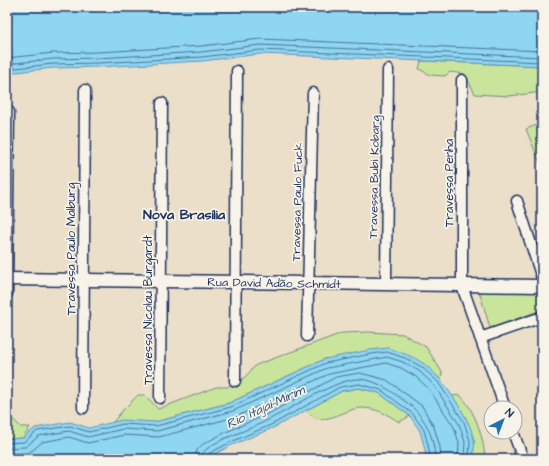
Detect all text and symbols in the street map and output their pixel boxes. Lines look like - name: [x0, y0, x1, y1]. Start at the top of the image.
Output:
- street label: Travessa Bubi Kobarg: [365, 115, 385, 239]
- street label: Travessa Penha: [441, 139, 458, 227]
- street label: Travessa Paulo Fuck: [288, 142, 307, 261]
- street label: Travessa Paulo Malburg: [63, 183, 81, 315]
- district label: Nova Brasília: [143, 205, 226, 225]
- street label: Travessa Nicolau Burgardt: [140, 235, 158, 385]
- street label: Rua David Adão Schmidt: [207, 274, 341, 293]
- water label: Rio Itajaí-Mirim: [223, 380, 309, 433]
- north arrow: [483, 400, 523, 440]
- text: N: [502, 405, 517, 421]

